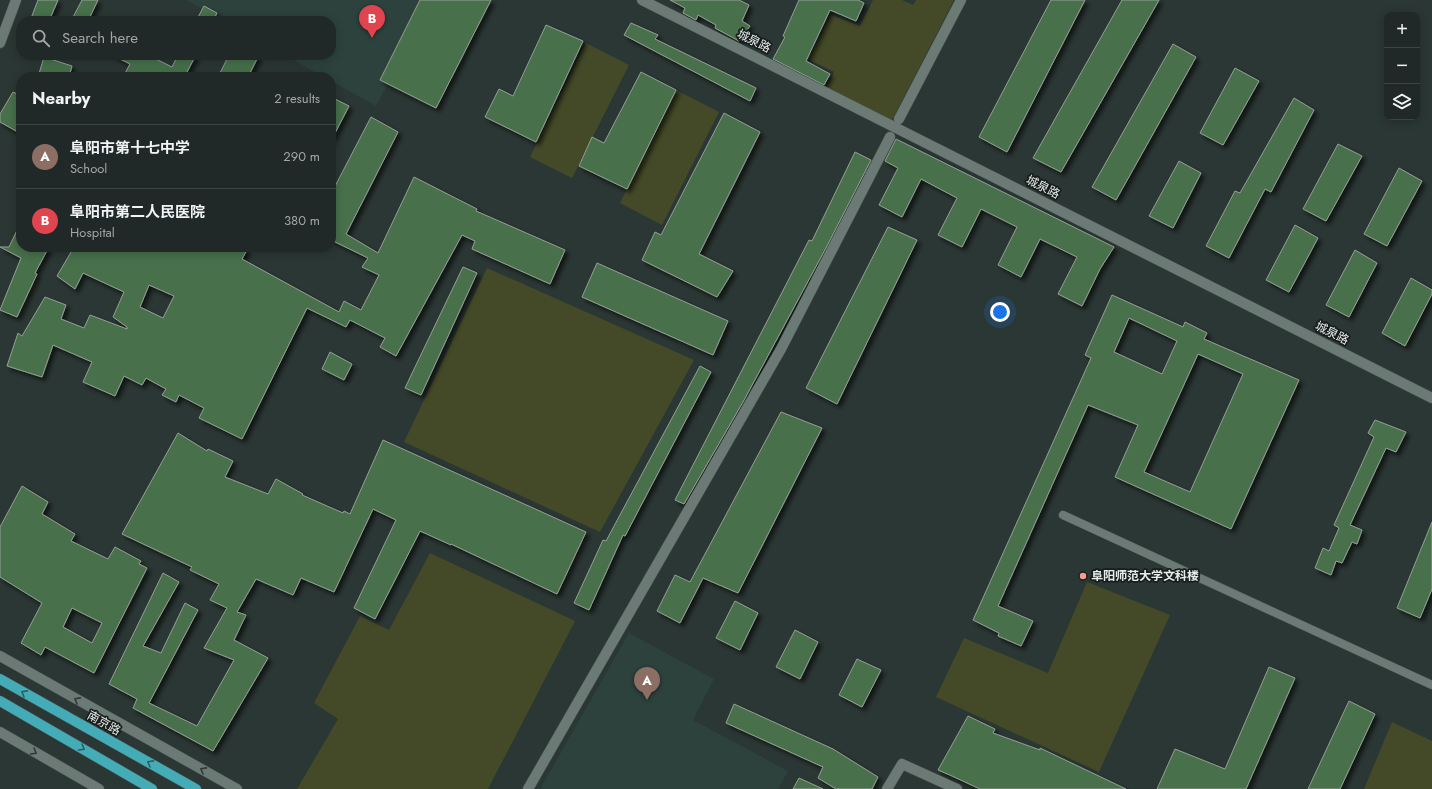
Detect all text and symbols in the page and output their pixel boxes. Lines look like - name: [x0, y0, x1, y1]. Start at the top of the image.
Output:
- pin: B: [359, 5, 385, 38]
- map controls: [1384, 12, 1420, 120]
- button: +: [1384, 12, 1420, 48]
- search box: [16, 16, 336, 60]
- street label: 城泉路: [734, 25, 774, 57]
- icon: search: [30, 27, 52, 49]
- text: Search here: [62, 27, 138, 49]
- button: −: [1384, 48, 1420, 84]
- button: layers: [1384, 84, 1420, 120]
- text: Nearby: [32, 86, 90, 110]
- text: 2 results: [274, 89, 320, 108]
- text: 阜阳市第十七中学: [70, 137, 190, 159]
- text: A: [40, 147, 50, 166]
- text: 290 m: [283, 147, 320, 166]
- text: School: [70, 159, 107, 178]
- street label: 城泉路: [1023, 171, 1063, 203]
- text: 阜阳市第二人民医院: [70, 201, 205, 223]
- text: B: [41, 211, 49, 230]
- text: 380 m: [284, 211, 320, 230]
- text: Hospital: [70, 223, 115, 242]
- your location: [990, 302, 1010, 322]
- street label: 城泉路: [1312, 317, 1352, 349]
- place label: 阜阳师范大学文科楼: [1091, 567, 1199, 585]
- marker: 阜阳师范大学文科楼: [1078, 571, 1088, 581]
- pin: A: [634, 667, 660, 700]
- one-way arrow: [21, 690, 28, 697]
- one-way arrow: [74, 697, 82, 704]
- street label: 南京路: [84, 706, 124, 740]
- one-way arrow: [78, 744, 85, 751]
- one-way arrow: [30, 747, 37, 754]
- one-way arrow: [147, 760, 154, 768]
- one-way arrow: [200, 767, 207, 775]

